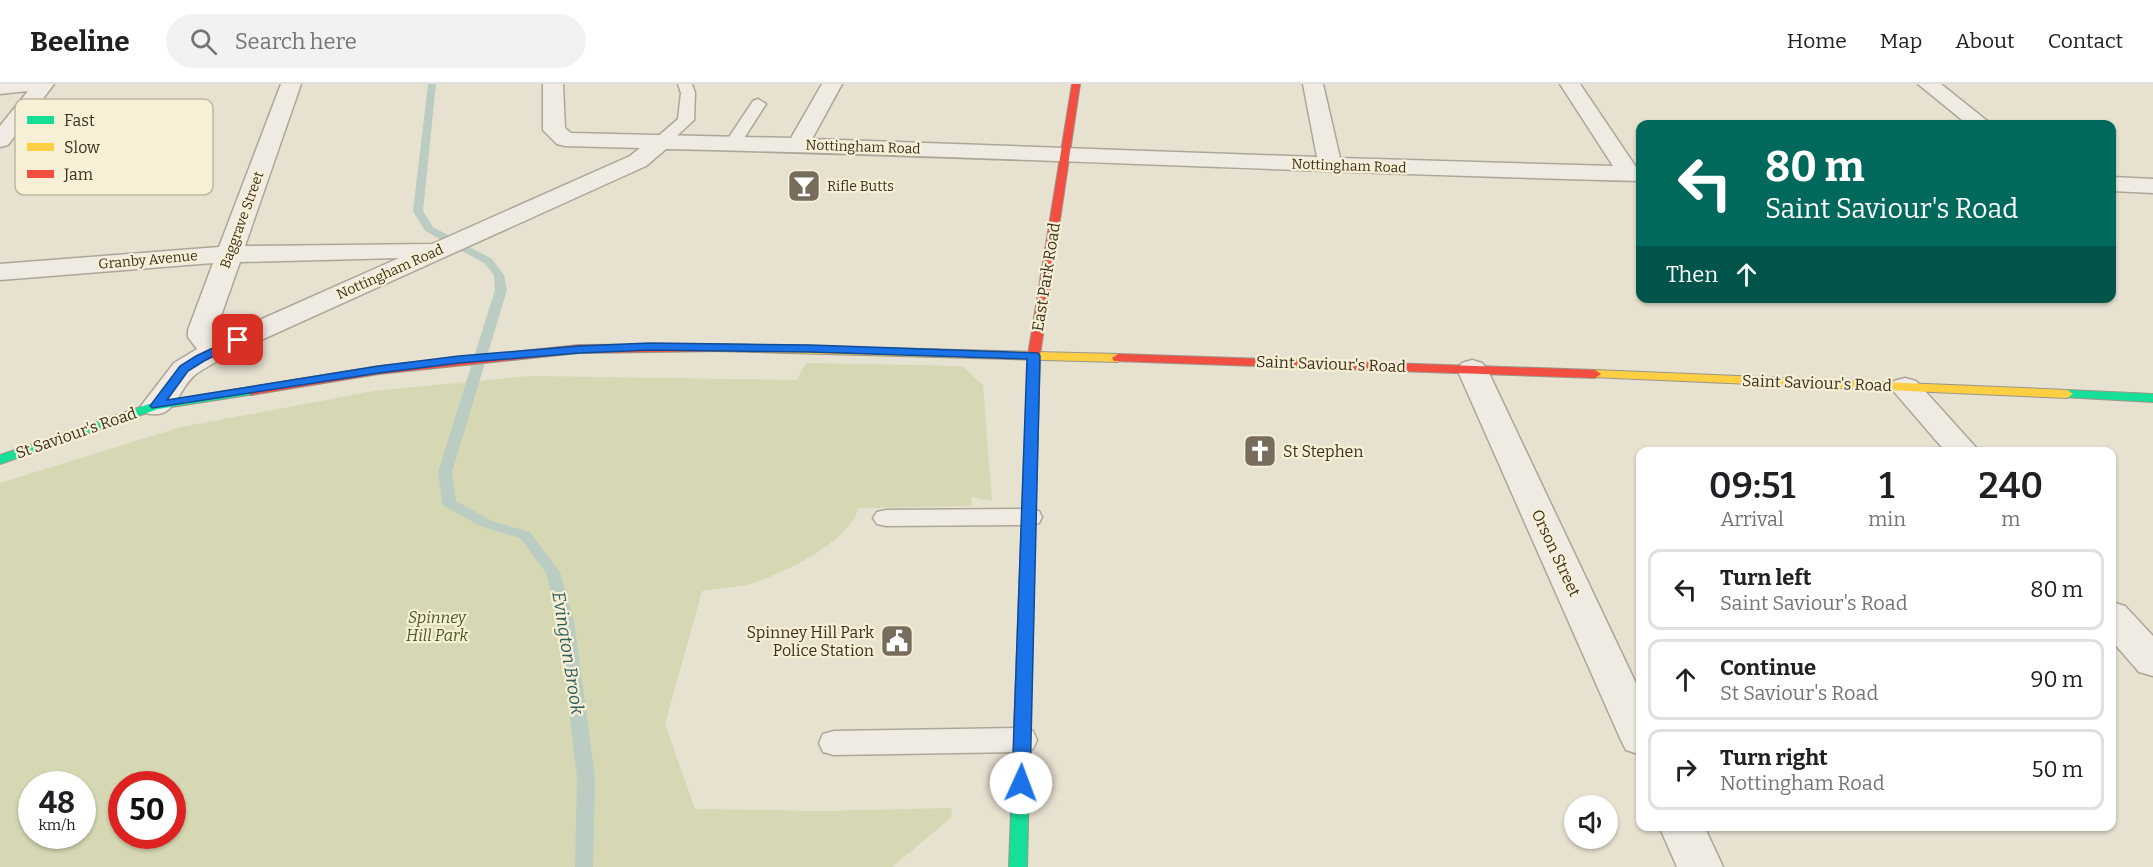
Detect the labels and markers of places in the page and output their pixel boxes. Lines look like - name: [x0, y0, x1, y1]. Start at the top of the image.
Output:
- bar icon: Rifle Butts: [786, 168, 822, 204]
- place label: Rifle Butts: [827, 178, 894, 195]
- pin: [212, 314, 263, 365]
- church icon: St Stephen: [1242, 433, 1278, 469]
- place label: St Stephen: [1283, 442, 1363, 461]
- place label: Spinney Hill Park Police Station: [747, 623, 874, 660]
- public building icon: Spinney Hill Park Police Station: [879, 623, 915, 659]

